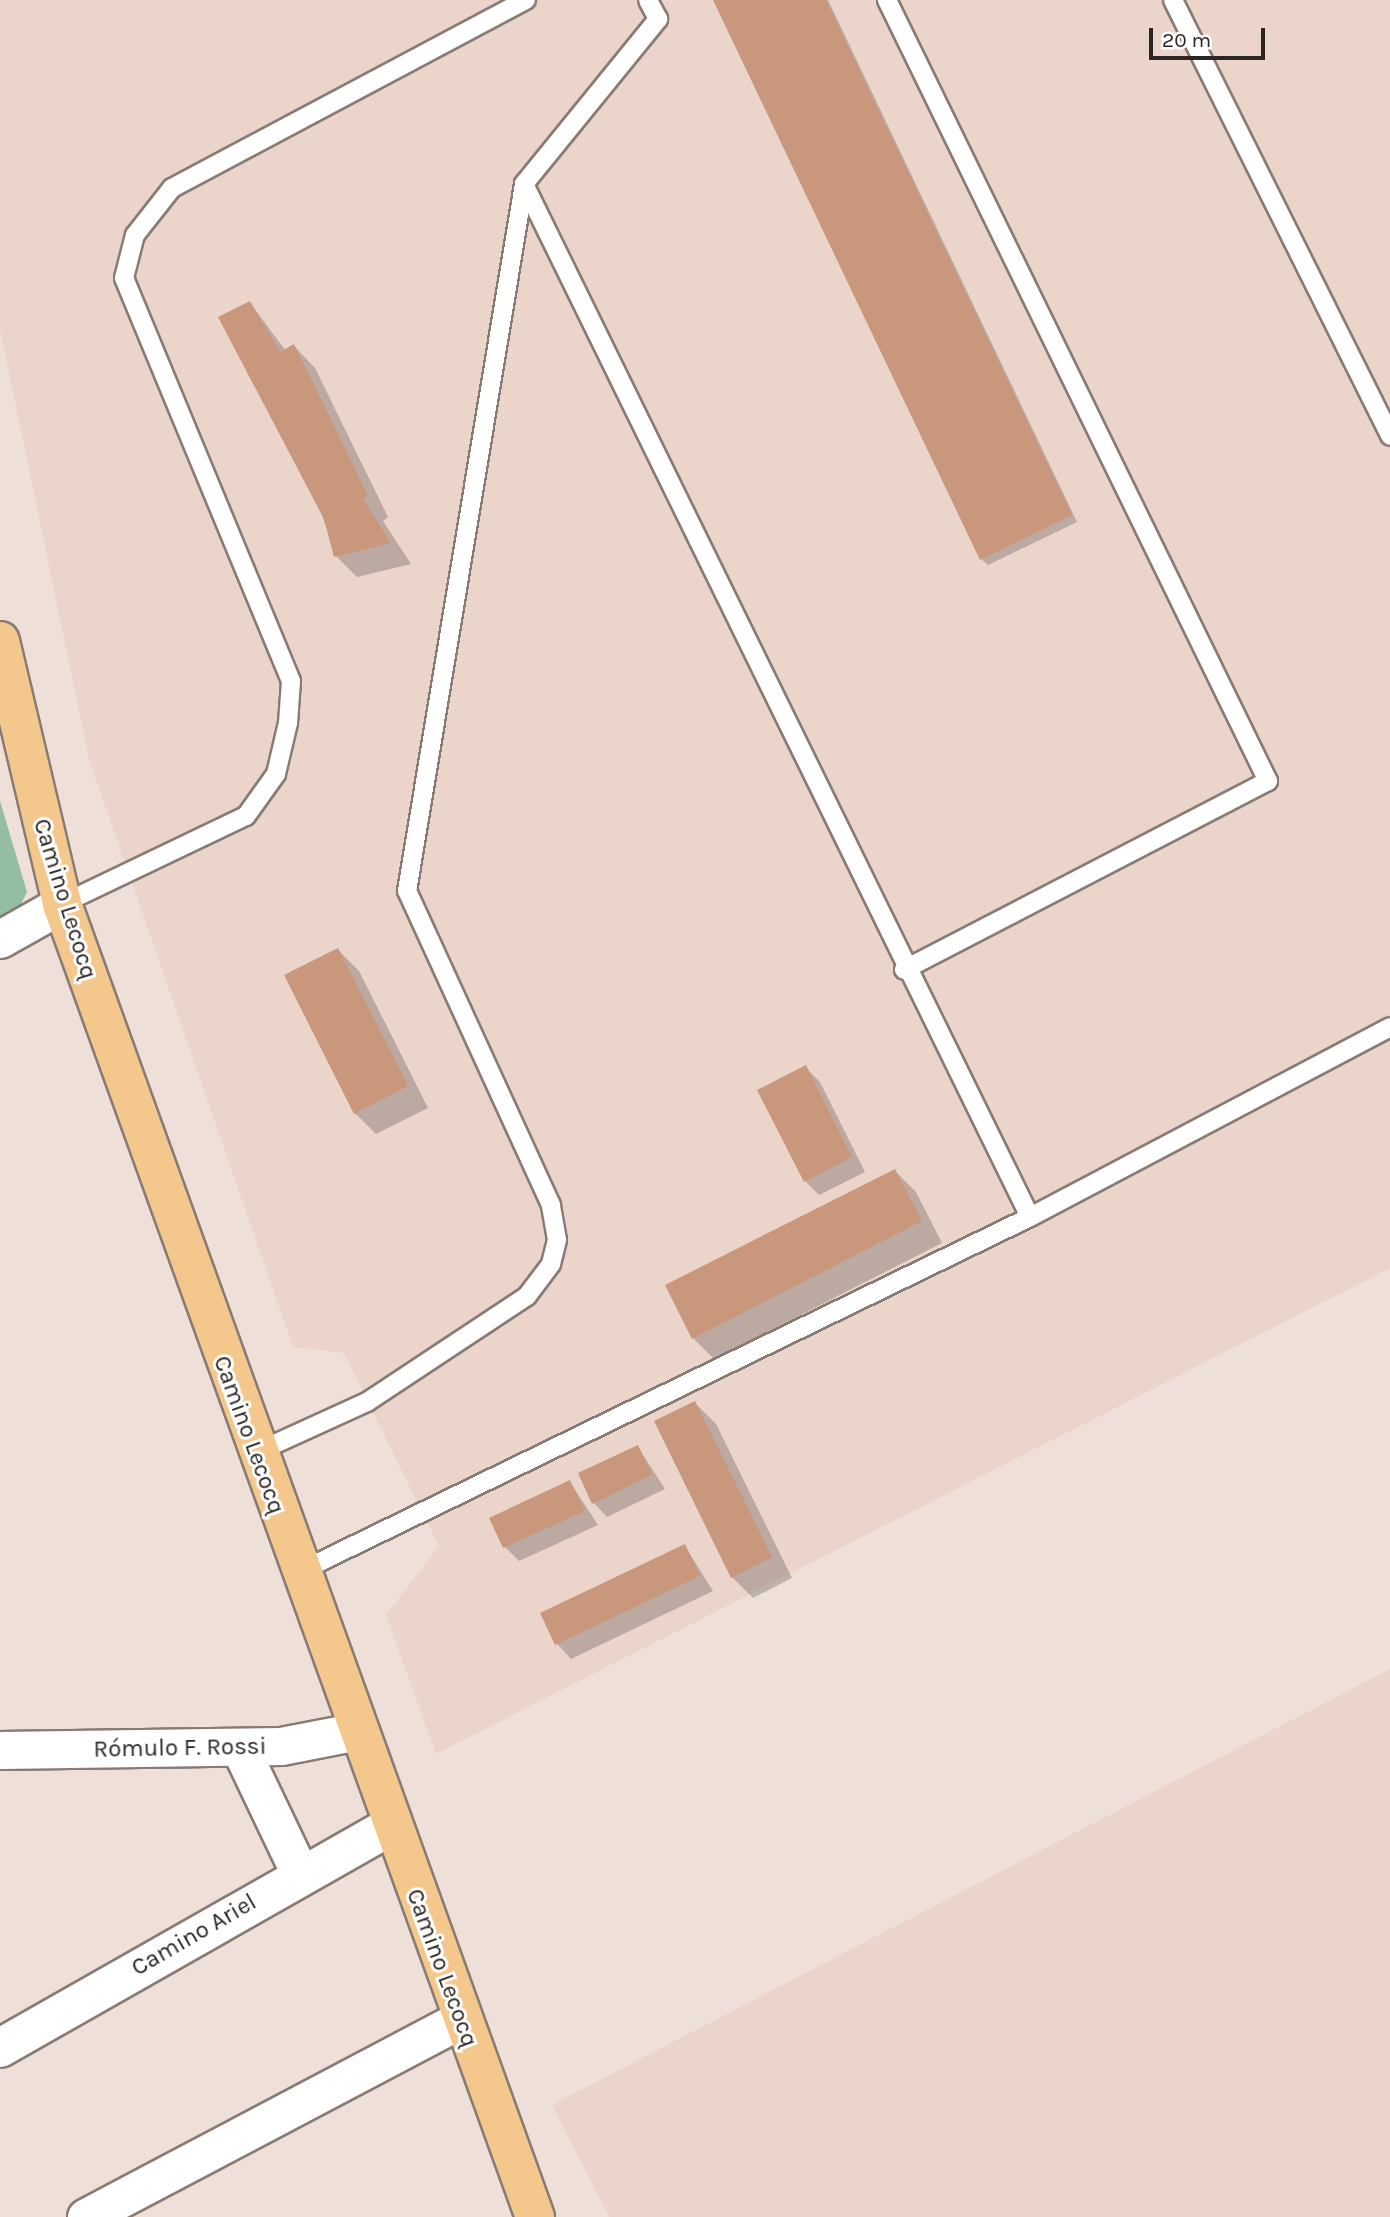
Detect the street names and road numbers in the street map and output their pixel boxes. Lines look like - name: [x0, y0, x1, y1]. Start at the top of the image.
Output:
- street label: Camino Lecocq: [27, 815, 103, 983]
- street label: Camino Lecocq: [207, 1352, 291, 1518]
- street label: Rómulo F. Rossi: [93, 1732, 267, 1764]
- street label: Camino Lecocq: [400, 1885, 484, 2051]
- street label: Camino Ariel: [126, 1888, 262, 1982]

